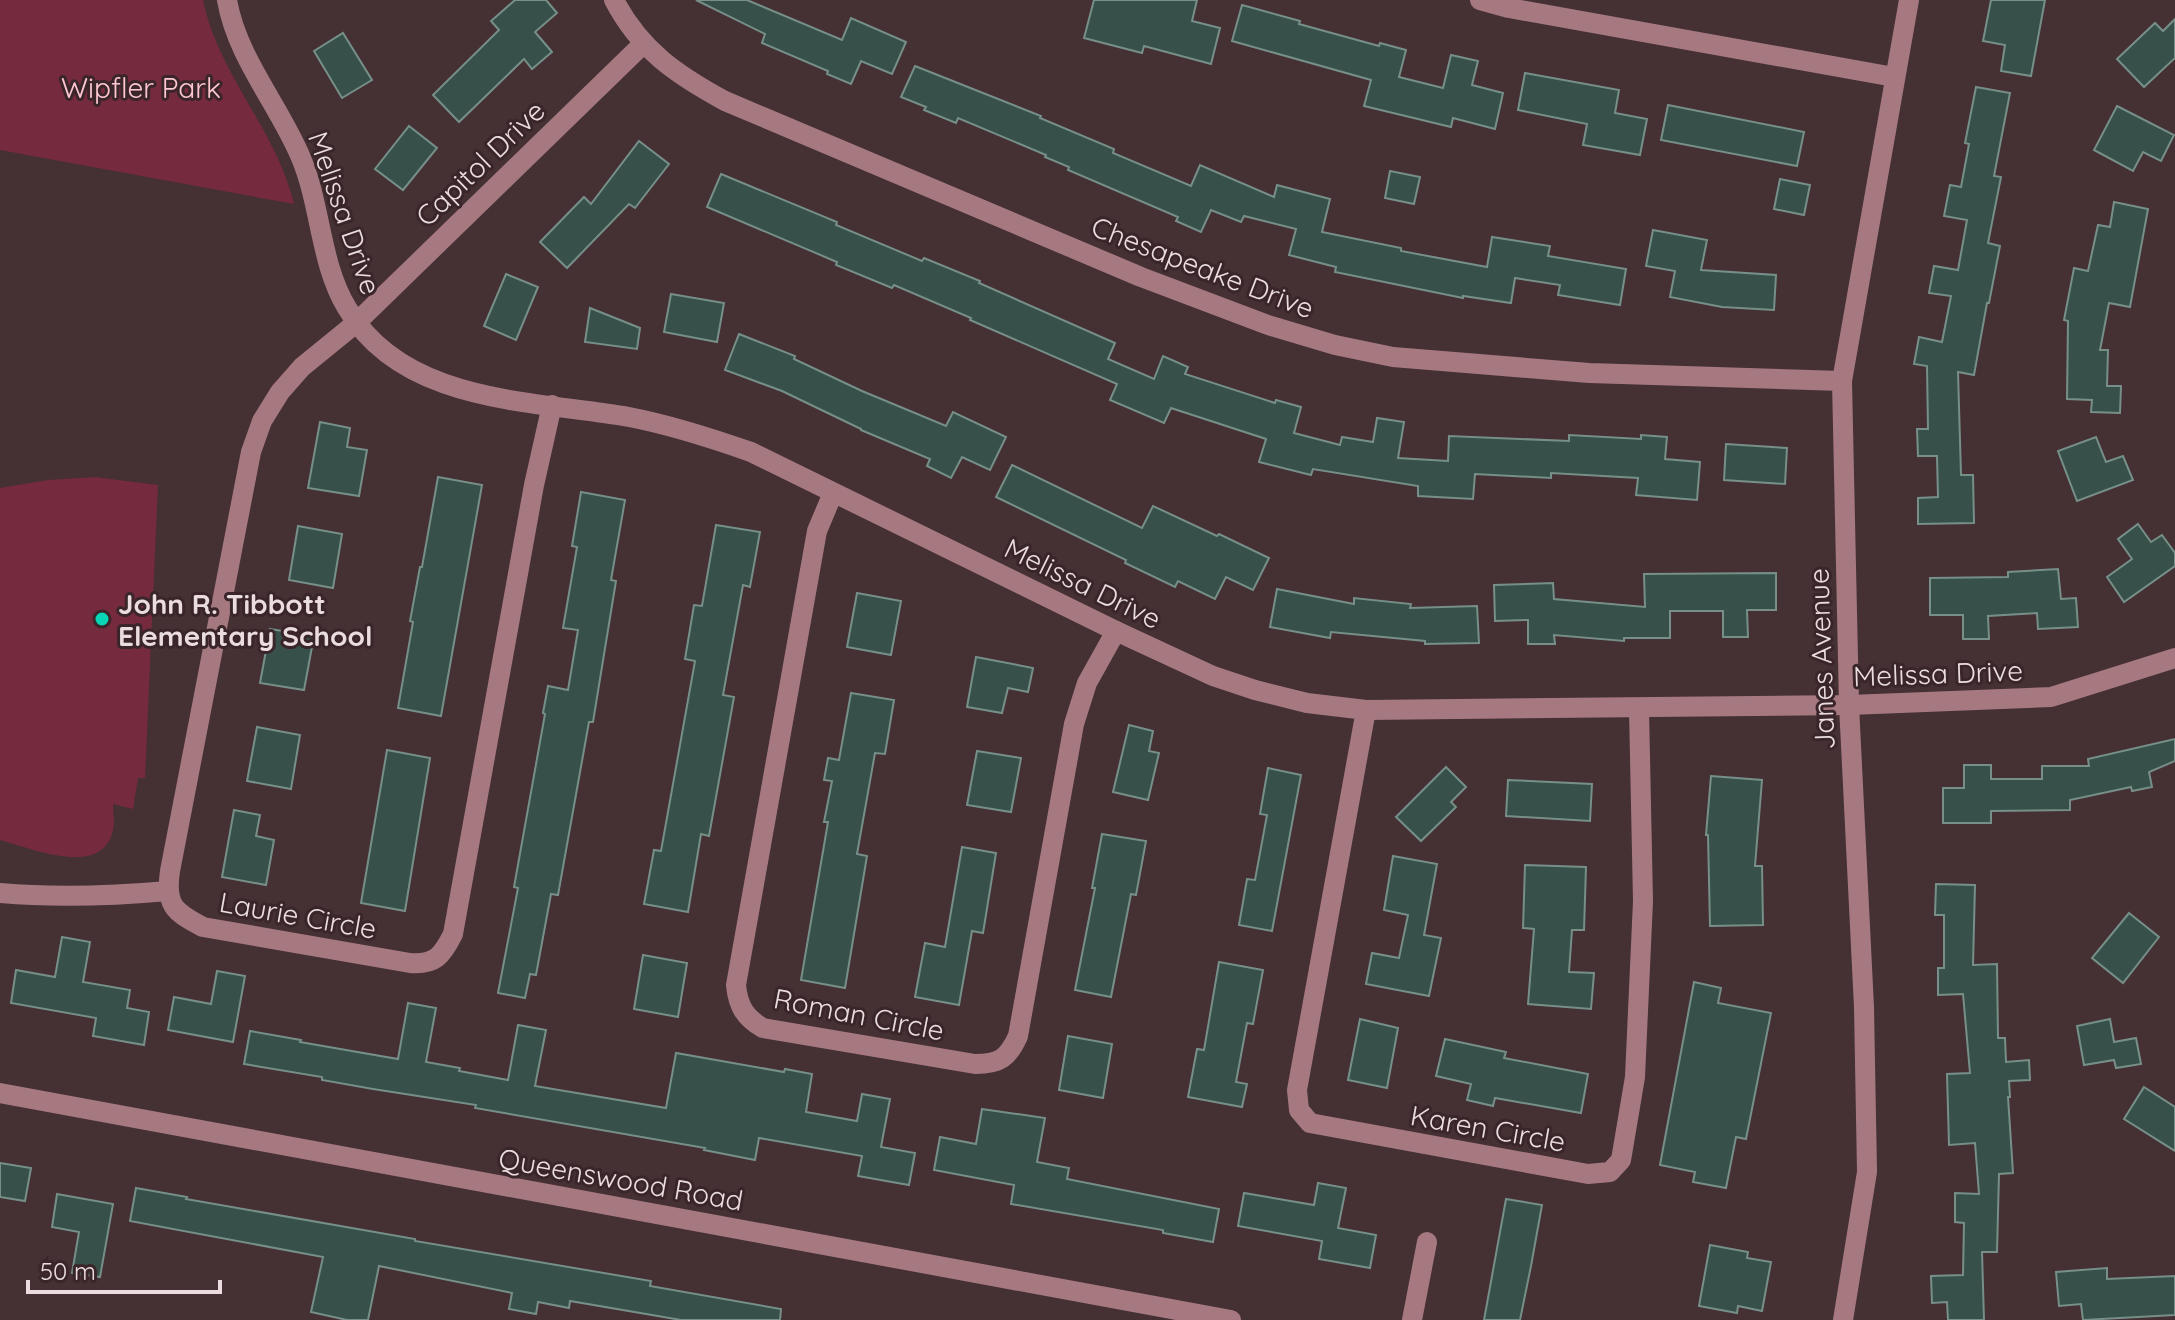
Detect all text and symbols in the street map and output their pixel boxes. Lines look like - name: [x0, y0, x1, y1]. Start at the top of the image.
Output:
- park label: Wipfler Park: [61, 70, 221, 105]
- street label: Capitol Drive: [408, 93, 552, 233]
- street label: Melissa Drive: [301, 127, 389, 299]
- street label: Chesapeake Drive: [1087, 208, 1319, 326]
- street label: Melissa Drive: [999, 530, 1167, 636]
- street label: Janes Avenue: [1800, 568, 1842, 750]
- place label: John R. Tibbott Elementary School: [118, 586, 373, 653]
- marker: John R. Tibbott Elementary School: [93, 610, 111, 628]
- street label: Melissa Drive: [1852, 653, 2024, 693]
- street label: Laurie Circle: [217, 884, 379, 946]
- street label: Roman Circle: [771, 980, 947, 1048]
- street label: Karen Circle: [1408, 1097, 1568, 1159]
- street label: Queenswood Road: [496, 1140, 746, 1218]
- scale bar: [28, 1244, 220, 1294]
- text: 50 m: [40, 1256, 96, 1286]

